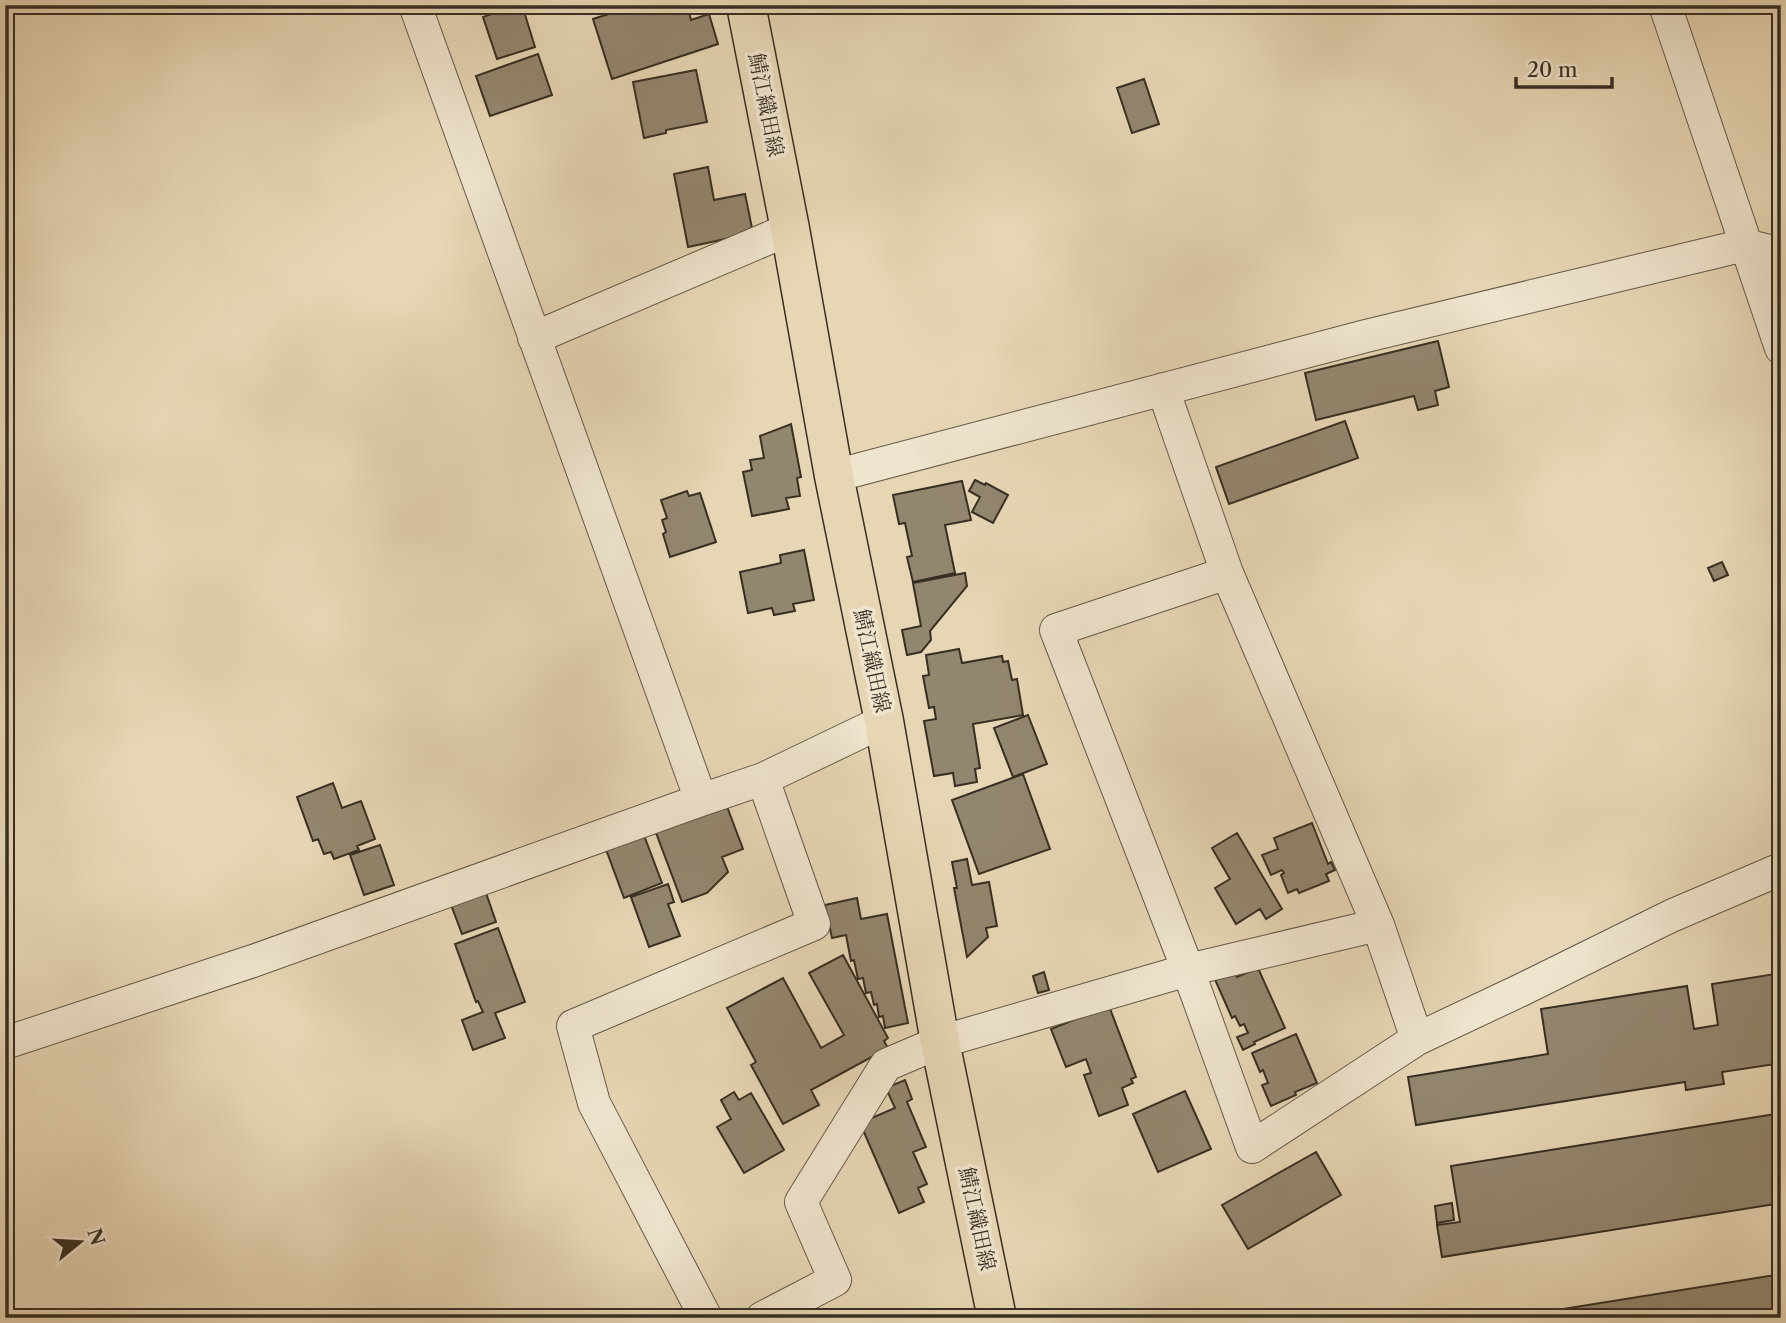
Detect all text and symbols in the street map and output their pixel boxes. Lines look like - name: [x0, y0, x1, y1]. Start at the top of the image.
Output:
- scale bar: [1516, 46, 1613, 90]
- street label: 鯖江織田線: [744, 51, 789, 159]
- text: 20 m: [1527, 57, 1578, 82]
- street label: 鯖江織田線: [849, 607, 896, 715]
- street label: 鯖江織田線: [954, 1165, 1001, 1273]
- north arrow: [46, 1208, 116, 1278]
- text: N: [82, 1225, 109, 1248]

